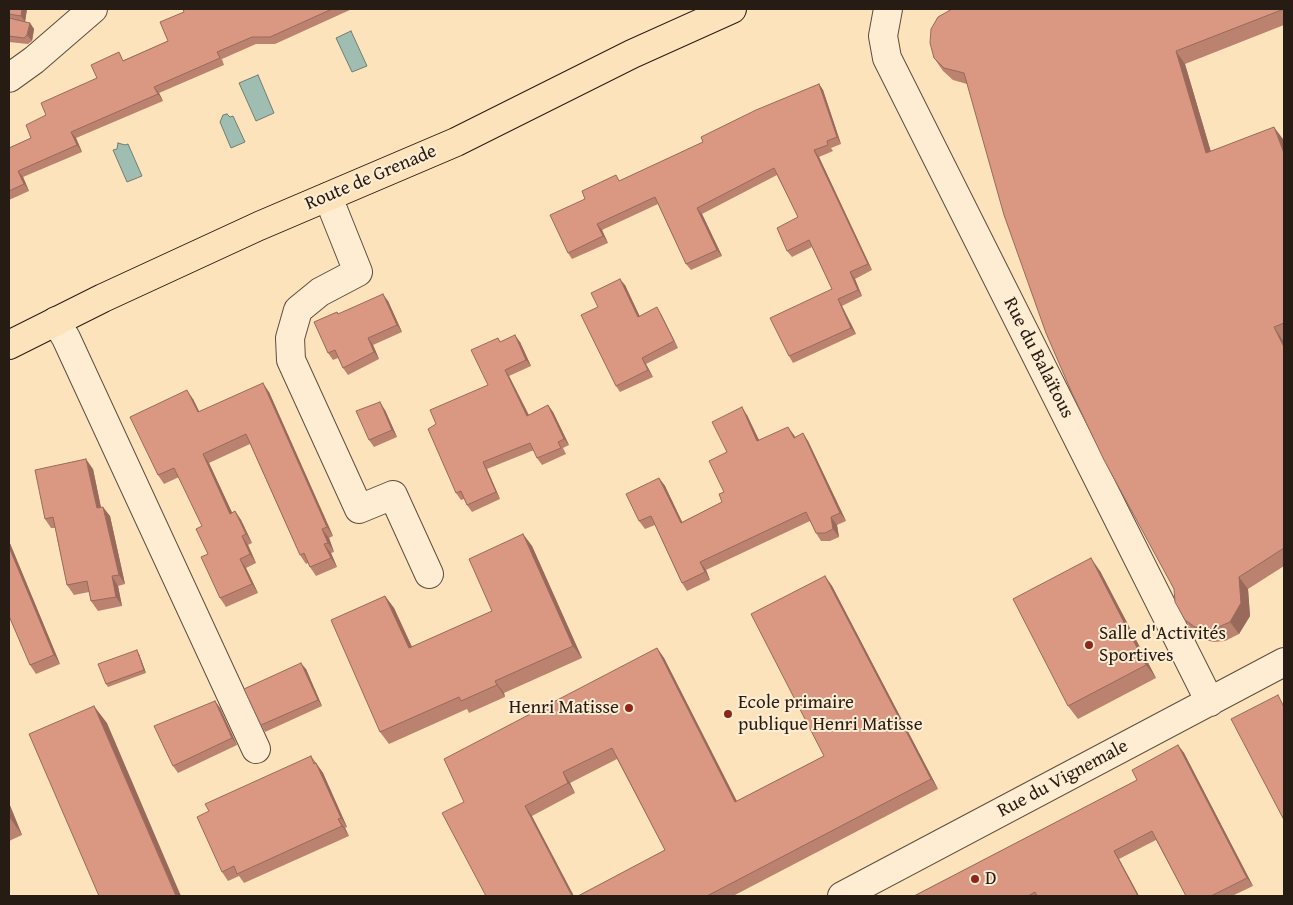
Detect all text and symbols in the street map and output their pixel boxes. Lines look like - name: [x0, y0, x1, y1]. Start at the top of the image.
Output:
- street label: Route de Grenade: [302, 140, 440, 216]
- street label: Rue du Balaïtous: [998, 294, 1078, 422]
- place label: Salle d'Activités Sportives: [1099, 623, 1226, 667]
- marker: Salle d'Activités Sportives: [1083, 639, 1095, 651]
- place label: Ecole primaire publique Henri Matisse: [738, 692, 923, 736]
- place label: Henri Matisse: [509, 697, 619, 719]
- marker: Henri Matisse: [623, 702, 635, 714]
- marker: Ecole primaire publique Henri Matisse: [722, 708, 734, 720]
- street label: Rue du Vignemale: [994, 735, 1132, 823]
- place label: D: [985, 868, 997, 890]
- marker: D: [969, 873, 981, 885]

